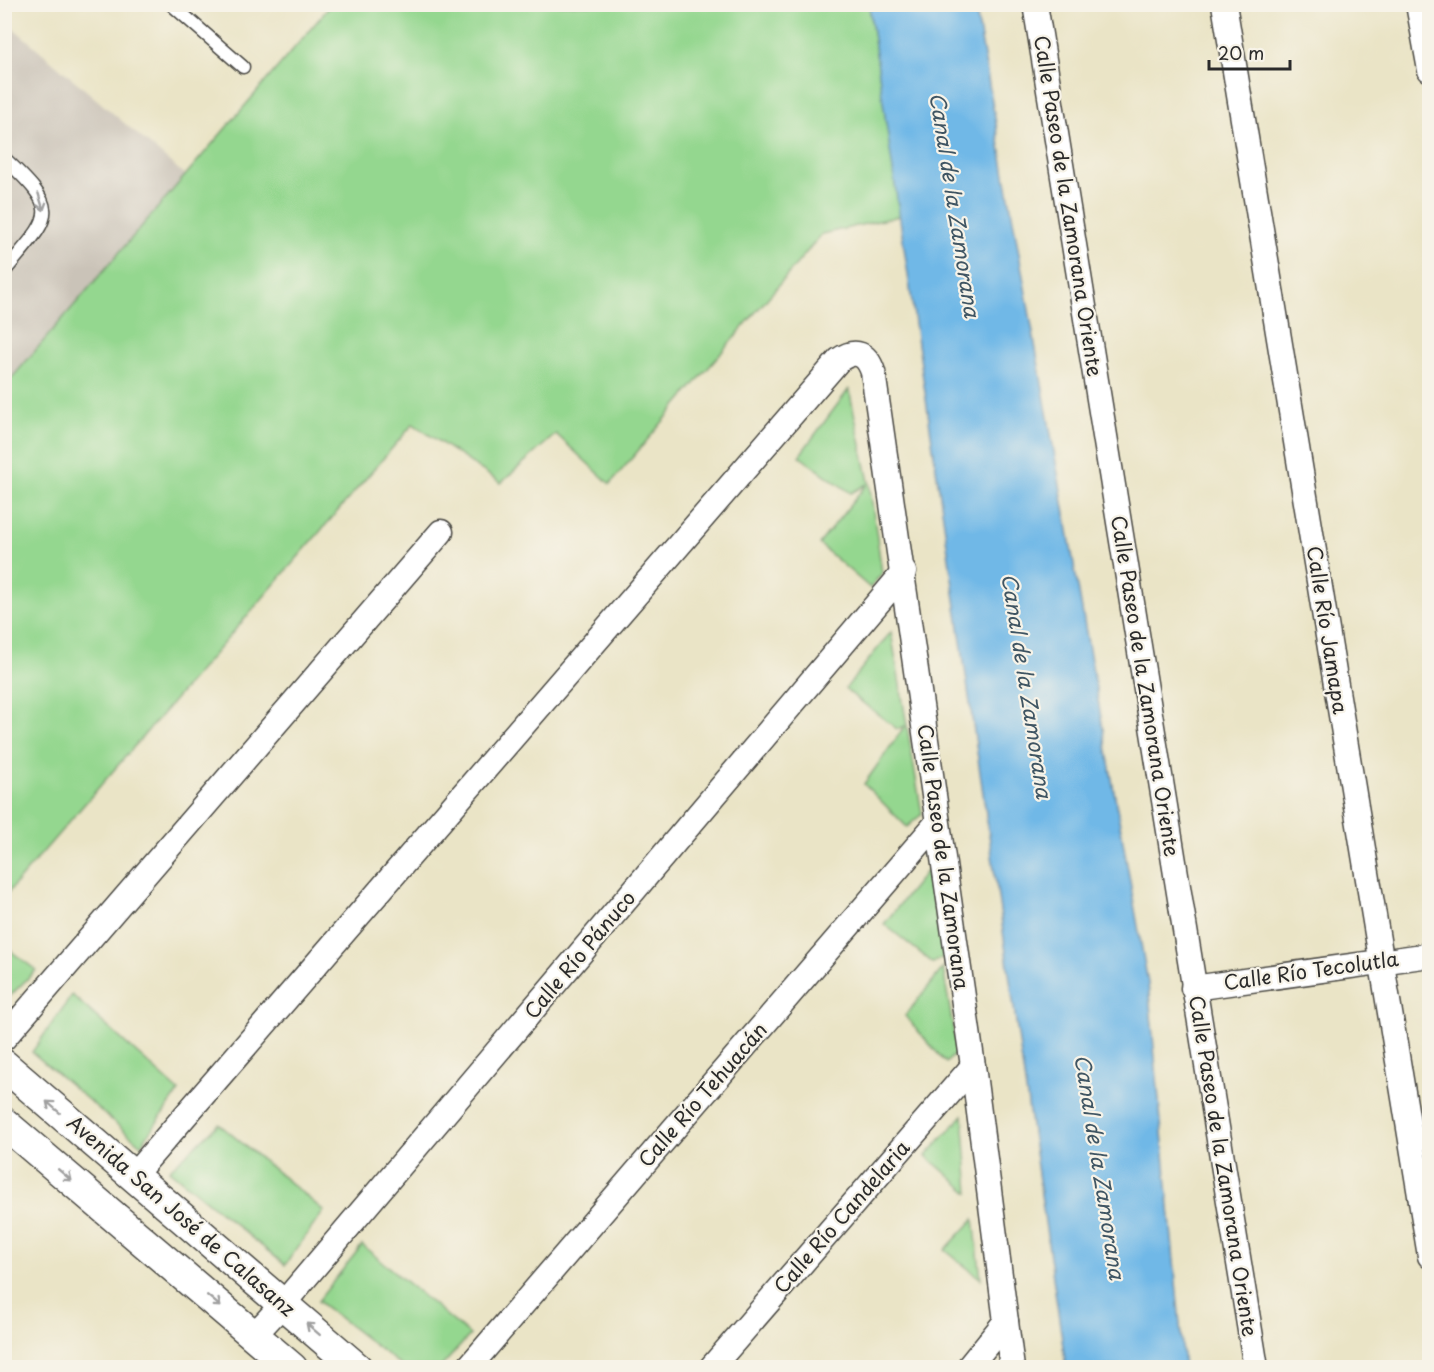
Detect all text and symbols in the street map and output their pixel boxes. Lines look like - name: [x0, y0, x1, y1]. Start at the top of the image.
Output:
- street label: Calle Paseo de la Zamorana Oriente: [1027, 33, 1111, 379]
- scale bar: [1209, 33, 1290, 71]
- text: 20 m: [1218, 39, 1264, 66]
- water label: Canal de la Zamorana: [922, 90, 990, 320]
- one-way arrow: [36, 192, 47, 211]
- street label: Calle Paseo de la Zamorana Oriente: [1104, 513, 1188, 859]
- street label: Calle Río Jamapa: [1300, 544, 1356, 716]
- water label: Canal de la Zamorana: [994, 571, 1062, 801]
- street label: Calle Paseo de la Zamorana: [910, 722, 978, 992]
- street label: Calle Río Pánuco: [517, 884, 642, 1025]
- street label: Calle Río Tecolutla: [1222, 943, 1401, 997]
- street label: Calle Paseo de la Zamorana Oriente: [1182, 993, 1266, 1339]
- street label: Calle Río Tehuacán: [631, 1015, 774, 1173]
- water label: Canal de la Zamorana: [1067, 1052, 1135, 1282]
- one-way arrow: [46, 1100, 61, 1114]
- street label: Avenida San José de Calasanz: [61, 1108, 302, 1323]
- street label: Calle Río Candelaria: [766, 1133, 917, 1300]
- one-way arrow: [57, 1168, 73, 1181]
- one-way arrow: [206, 1294, 221, 1308]
- one-way arrow: [305, 1323, 321, 1336]

